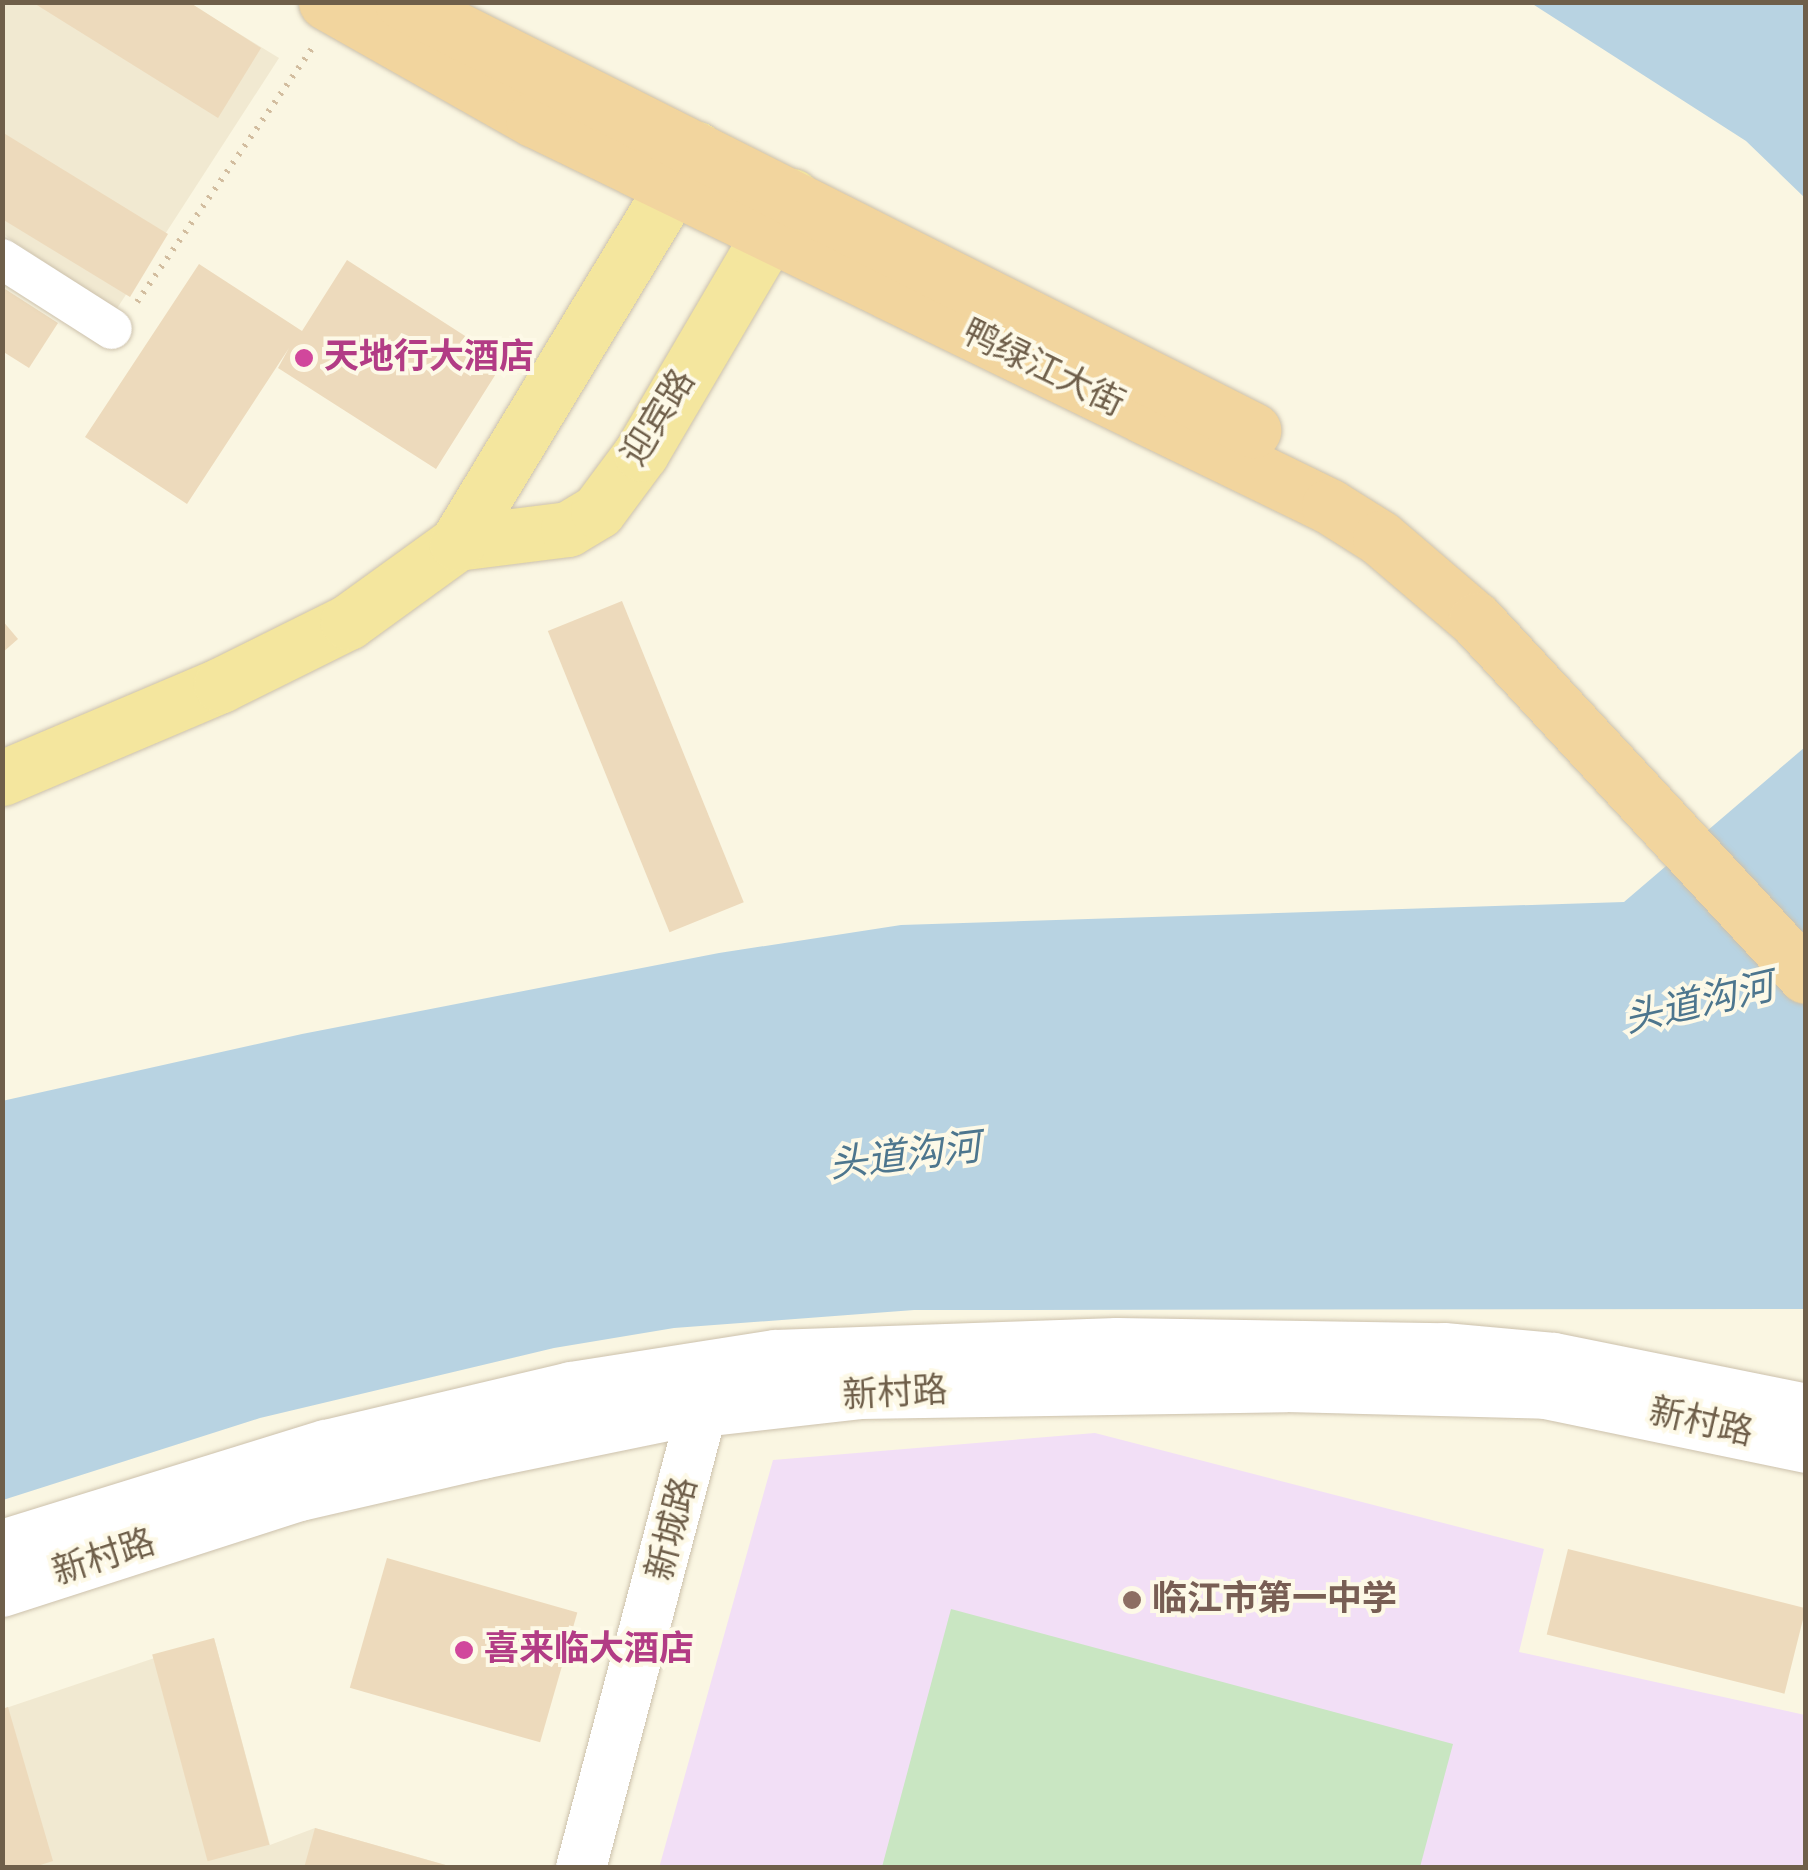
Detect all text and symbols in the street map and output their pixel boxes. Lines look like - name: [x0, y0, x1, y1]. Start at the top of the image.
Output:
- street label: 鸭绿江大街: [955, 312, 1131, 426]
- place label: 天地行大酒店: [324, 337, 534, 379]
- marker: 天地行大酒店: [293, 347, 315, 369]
- street label: 迎宾路: [613, 362, 705, 474]
- water label: 头道沟河: [1620, 965, 1778, 1043]
- water label: 头道沟河: [827, 1125, 983, 1189]
- street label: 新村路: [841, 1370, 949, 1418]
- street label: 新村路: [1645, 1391, 1757, 1455]
- street label: 新城路: [639, 1473, 707, 1585]
- street label: 新村路: [48, 1522, 160, 1594]
- place label: 临江市第一中学: [1152, 1579, 1397, 1621]
- marker: 临江市第一中学: [1121, 1589, 1143, 1611]
- place label: 喜来临大酒店: [484, 1629, 694, 1671]
- marker: 喜来临大酒店: [453, 1639, 475, 1661]

